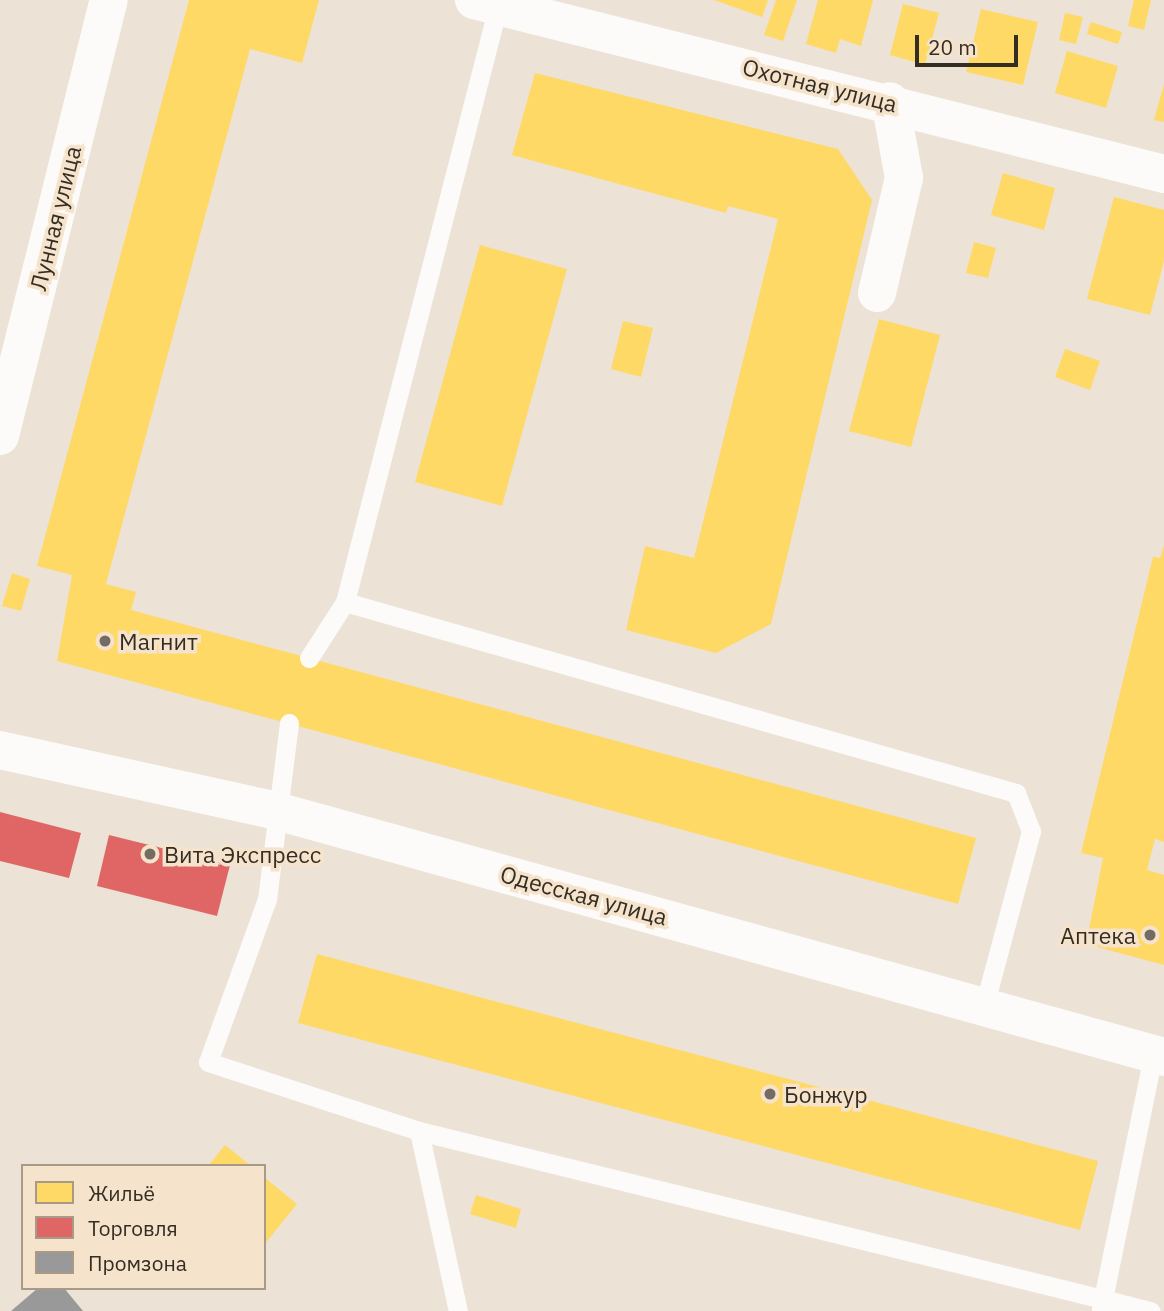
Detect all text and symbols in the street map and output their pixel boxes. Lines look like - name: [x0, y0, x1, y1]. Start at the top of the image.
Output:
- scale bar: [919, 21, 1022, 65]
- text: 20 m: [928, 33, 977, 61]
- street label: Охотная улица: [740, 52, 900, 118]
- street label: Лунная улица: [24, 143, 86, 293]
- place label: Магнит: [119, 627, 198, 655]
- marker: Магнит: [97, 633, 113, 649]
- place label: Вита Экспресс: [164, 840, 321, 868]
- marker: Вита Экспресс: [142, 846, 158, 862]
- street label: Одесская улица: [498, 859, 670, 931]
- place label: Аптека: [1060, 921, 1136, 949]
- marker: Аптека: [1142, 927, 1158, 943]
- place label: Бонжур: [784, 1080, 868, 1108]
- marker: Бонжур: [762, 1086, 778, 1102]
- legend: [21, 1164, 266, 1290]
- text: Жильё: [88, 1179, 155, 1207]
- text: Торговля: [88, 1214, 178, 1242]
- text: Промзона: [88, 1249, 187, 1277]

